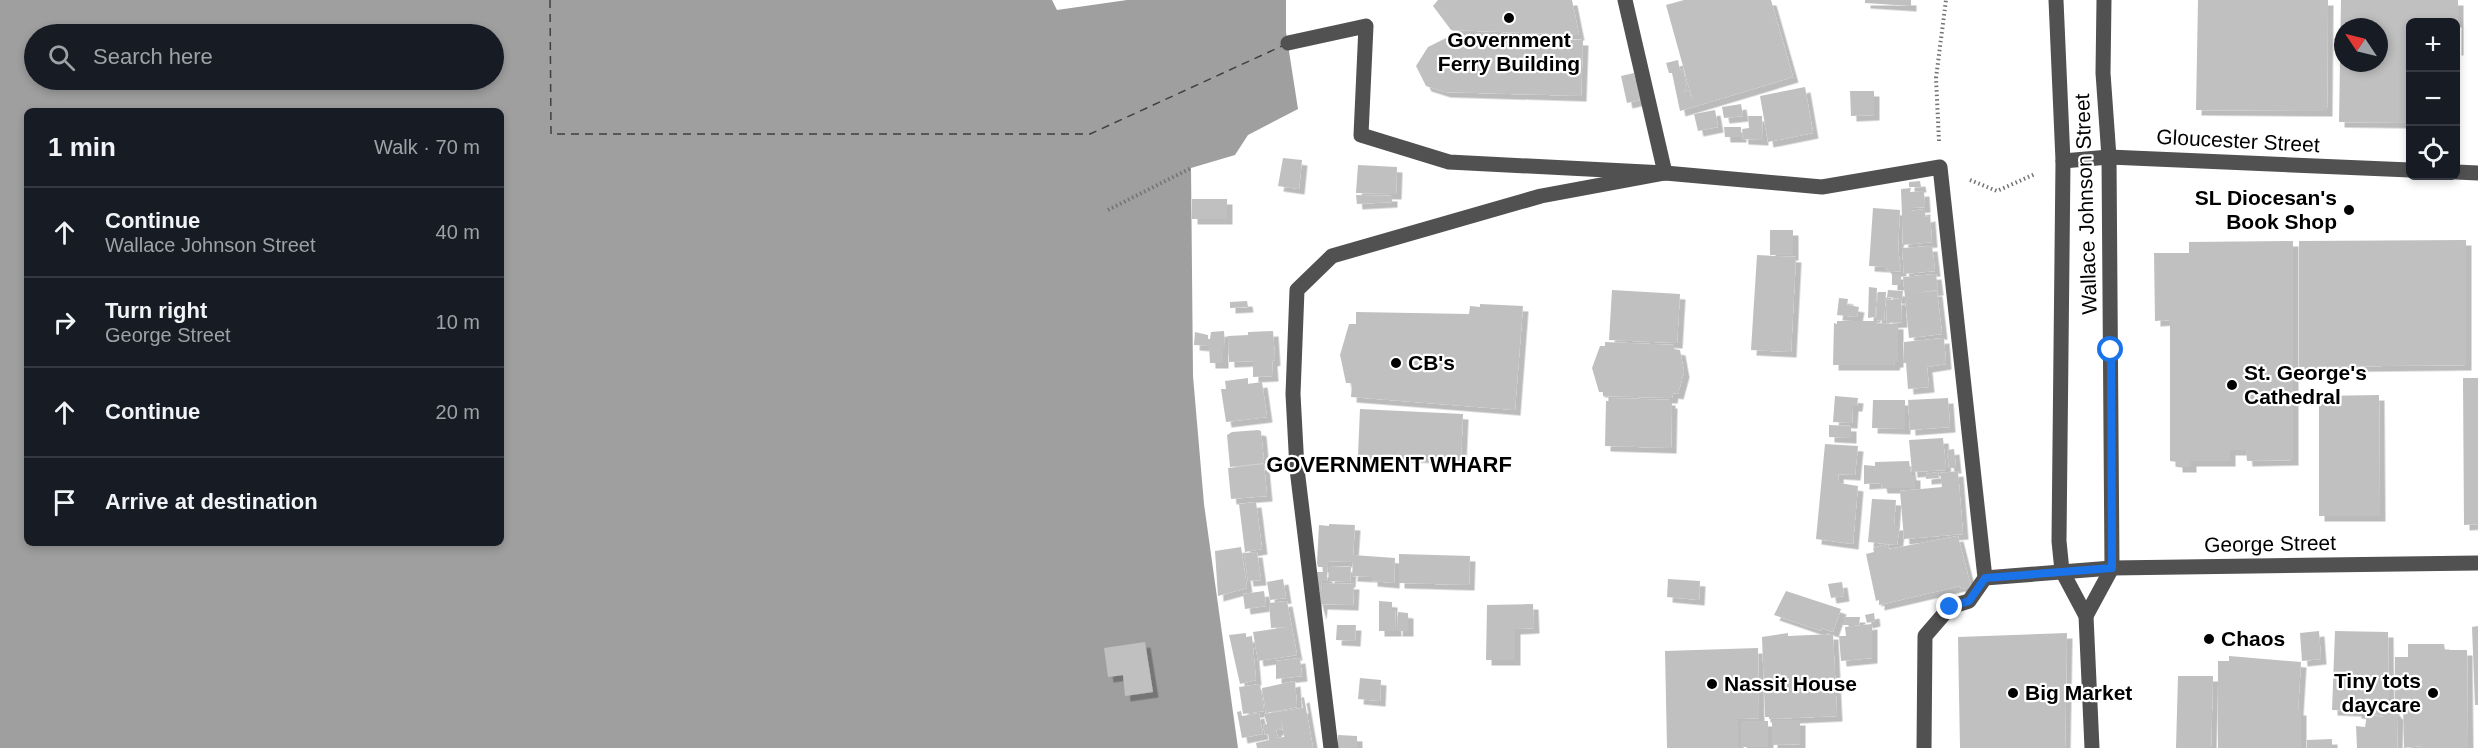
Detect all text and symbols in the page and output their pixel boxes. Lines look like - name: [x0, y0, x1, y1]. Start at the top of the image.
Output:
- marker: Government Ferry Building: [1502, 11, 1516, 25]
- north arrow: [2334, 18, 2388, 72]
- map controls: [2406, 18, 2460, 180]
- button: +: [2406, 18, 2460, 72]
- search box: [24, 24, 504, 90]
- place label: Government Ferry Building: [1438, 28, 1580, 75]
- icon: search: [45, 41, 78, 74]
- text: Search here: [93, 44, 213, 69]
- button: −: [2406, 72, 2460, 126]
- street label: Wallace Johnson Street: [2070, 93, 2101, 315]
- street label: Gloucester Street: [2156, 125, 2320, 156]
- button: locate: [2406, 126, 2460, 180]
- text: 1 min: [48, 132, 116, 162]
- text: Walk · 70 m: [374, 136, 480, 158]
- place label: SL Diocesan's Book Shop: [2195, 186, 2337, 233]
- marker: SL Diocesan's Book Shop: [2342, 203, 2356, 217]
- text: Continue: [105, 208, 200, 233]
- icon: ahead: [48, 216, 81, 249]
- text: 40 m: [436, 221, 480, 243]
- text: Wallace Johnson Street: [105, 234, 315, 256]
- text: Turn right: [105, 298, 207, 323]
- icon: right: [48, 306, 81, 339]
- text: 10 m: [436, 311, 480, 333]
- text: George Street: [105, 324, 231, 346]
- route start: [2097, 336, 2123, 362]
- place label: CB's: [1408, 351, 1455, 374]
- marker: CB's: [1389, 356, 1403, 370]
- place label: St. George's Cathedral: [2244, 361, 2367, 408]
- marker: St. George's Cathedral: [2225, 378, 2239, 392]
- icon: ahead: [48, 396, 81, 429]
- text: Continue: [105, 399, 200, 424]
- text: 20 m: [436, 401, 480, 423]
- district label: GOVERNMENT WHARF: [1266, 452, 1512, 477]
- icon: arrive: [48, 486, 81, 519]
- text: Arrive at destination: [105, 489, 318, 514]
- street label: George Street: [2204, 531, 2336, 556]
- route end: [1936, 593, 1962, 619]
- place label: Chaos: [2221, 627, 2285, 650]
- marker: Chaos: [2202, 632, 2216, 646]
- place label: Tiny tots daycare: [2334, 669, 2421, 716]
- place label: Nassit House: [1724, 672, 1857, 695]
- marker: Nassit House: [1705, 677, 1719, 691]
- place label: Big Market: [2025, 681, 2132, 704]
- marker: Big Market: [2006, 686, 2020, 700]
- marker: Tiny tots daycare: [2426, 686, 2440, 700]

